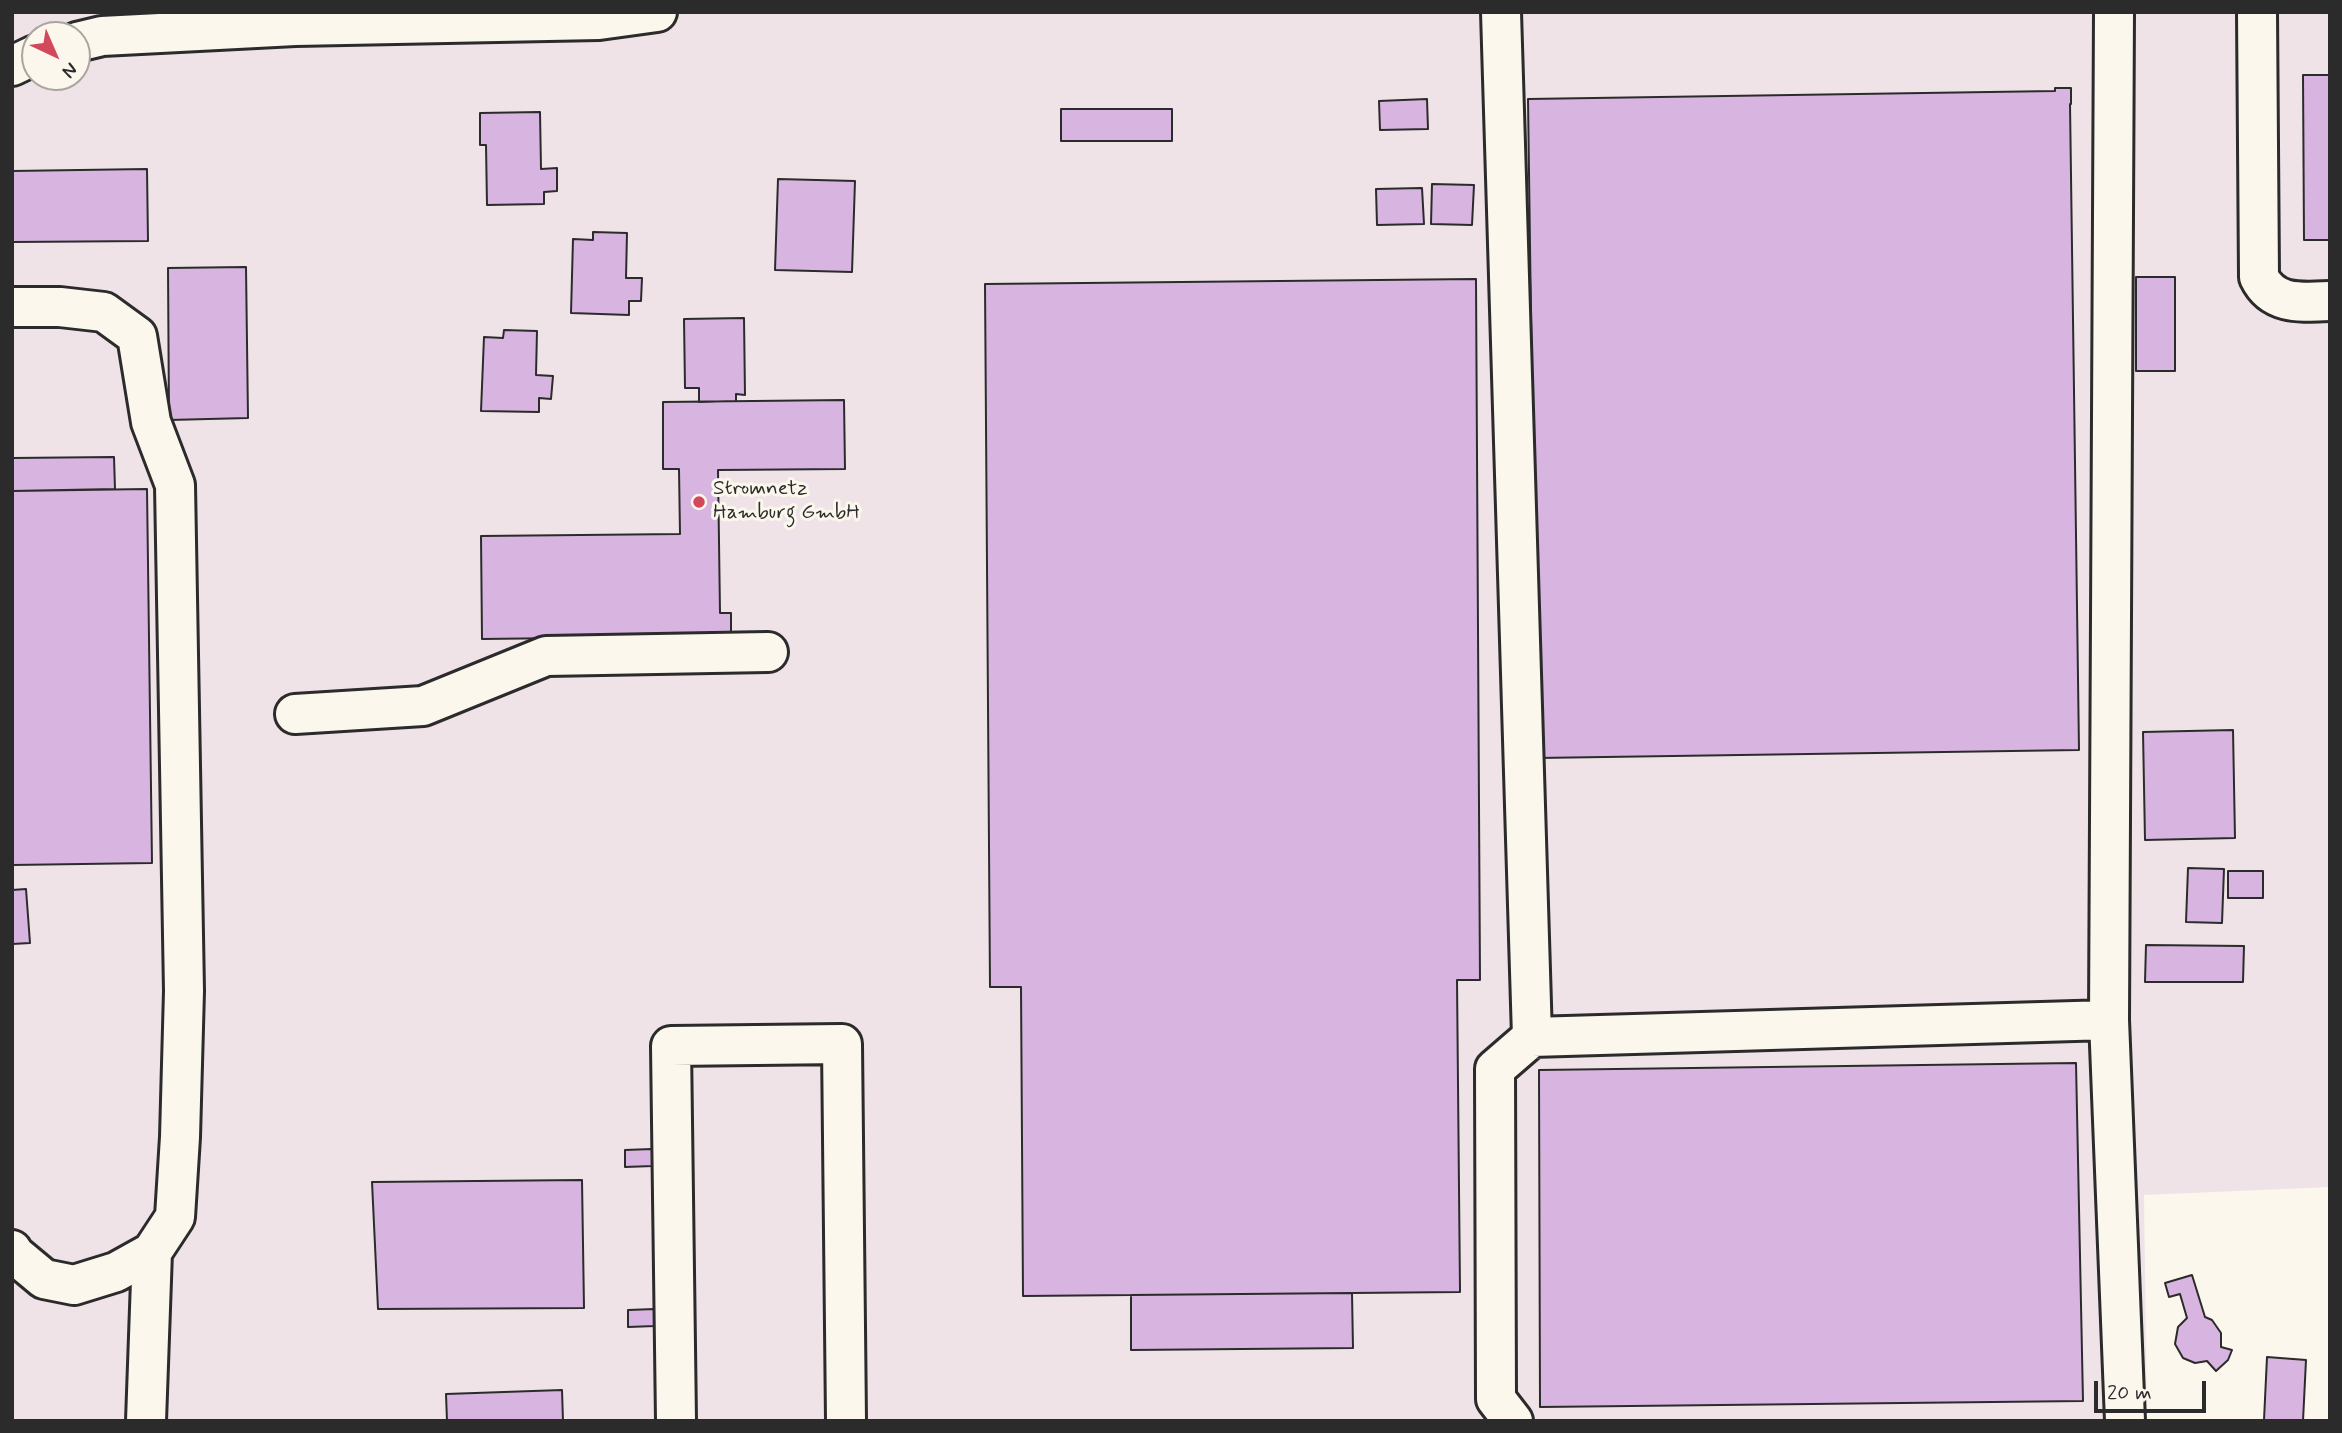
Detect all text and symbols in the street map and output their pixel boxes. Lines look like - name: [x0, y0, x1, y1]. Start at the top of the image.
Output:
- north arrow: [21, 21, 91, 91]
- text: N: [56, 57, 83, 83]
- place label: Stromnetz Hamburg GmbH: [713, 477, 860, 527]
- marker: Stromnetz Hamburg GmbH: [691, 494, 707, 510]
- scale bar: [2097, 1366, 2209, 1410]
- text: 20 m: [2107, 1379, 2152, 1407]

